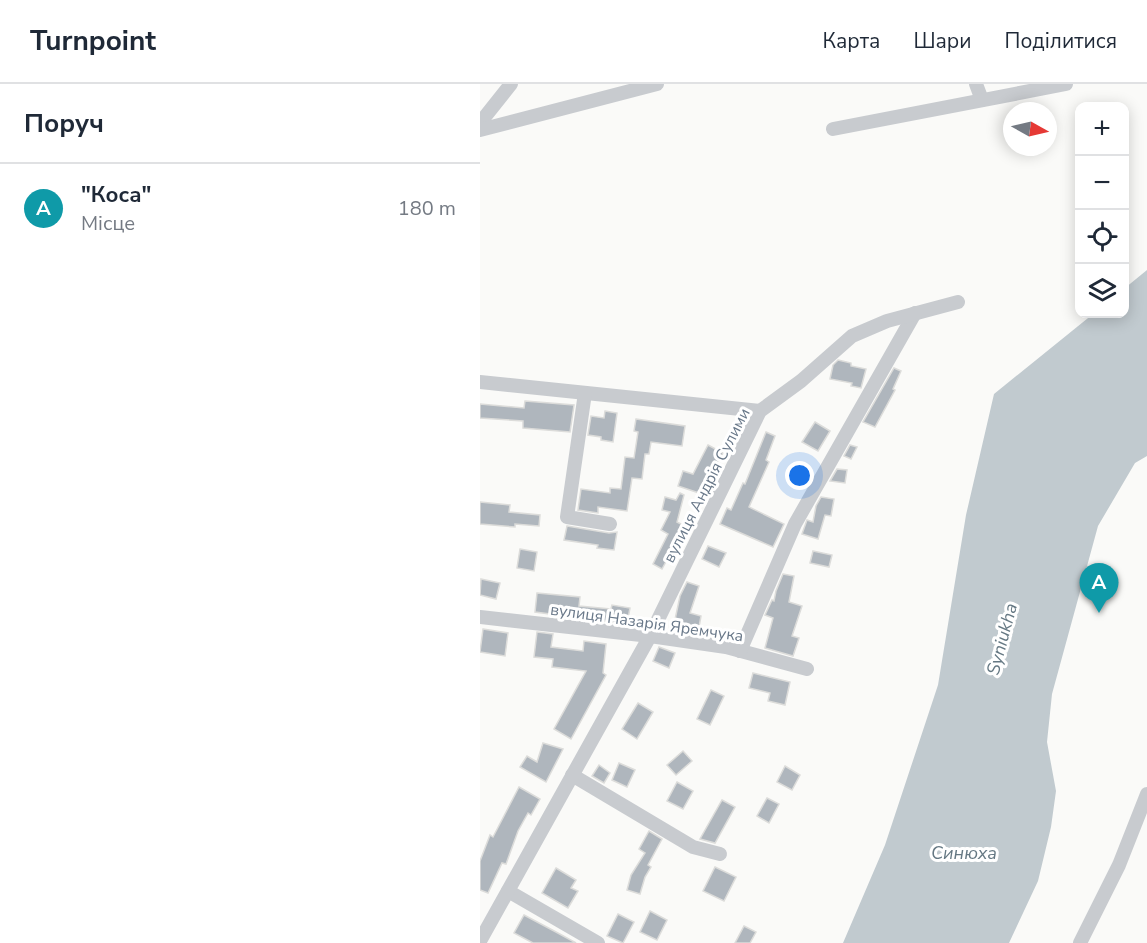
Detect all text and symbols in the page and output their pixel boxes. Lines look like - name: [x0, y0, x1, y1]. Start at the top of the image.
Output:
- text: Turnpoint: [30, 22, 156, 60]
- text: Карта: [823, 27, 880, 55]
- text: Шари: [913, 27, 972, 55]
- text: Поділитися: [1005, 27, 1117, 55]
- north arrow: [1003, 102, 1057, 156]
- map controls: [1075, 102, 1129, 318]
- button: +: [1075, 102, 1129, 156]
- text: Поруч: [24, 106, 104, 141]
- button: −: [1075, 156, 1129, 210]
- text: "Коса": [81, 180, 151, 210]
- text: A: [36, 195, 51, 222]
- text: 180 m: [398, 195, 456, 222]
- text: Місце: [81, 210, 135, 237]
- button: locate: [1075, 210, 1129, 264]
- button: layers: [1075, 264, 1129, 318]
- street label: вулиця Андрія Сулими: [658, 404, 755, 567]
- your location: [785, 461, 814, 490]
- pin: A: [1080, 564, 1118, 613]
- street label: вулиця Назарія Яремчука: [549, 599, 745, 647]
- water label: Syniukha: [981, 600, 1023, 678]
- water label: Синюха: [931, 841, 997, 865]

